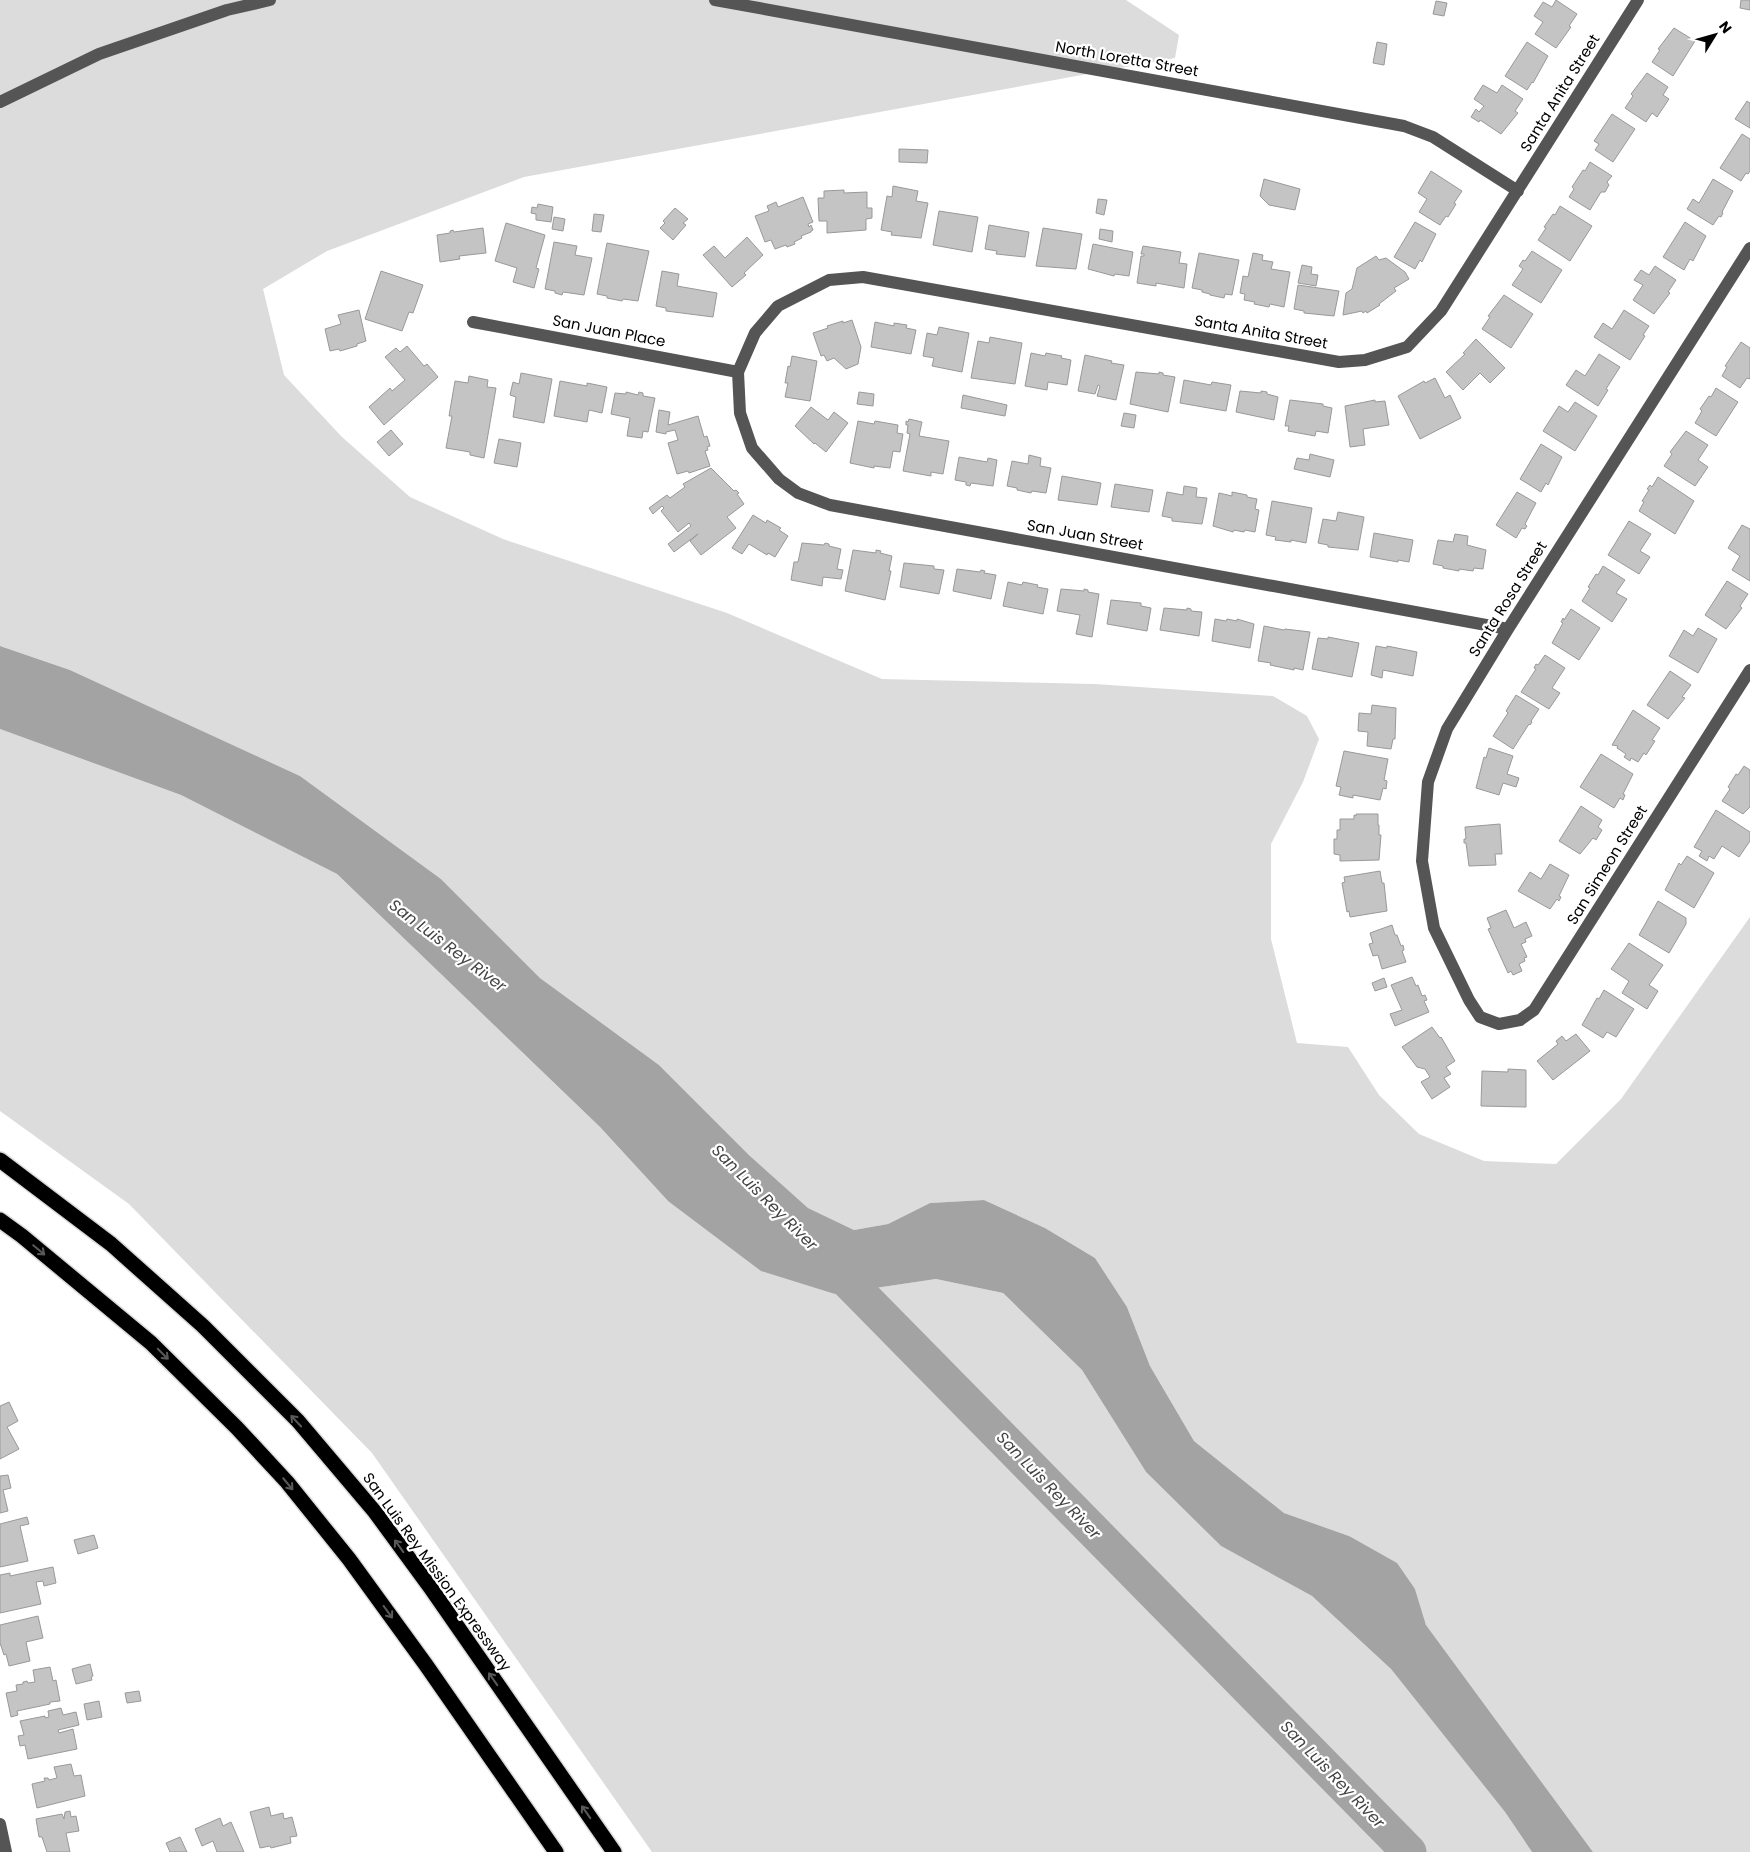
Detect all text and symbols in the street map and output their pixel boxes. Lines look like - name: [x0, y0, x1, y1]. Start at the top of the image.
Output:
- north arrow: [1690, 10, 1740, 60]
- text: N: [1714, 17, 1737, 37]
- street label: Santa Anita Street: [1515, 30, 1604, 156]
- street label: North Loretta Street: [1054, 36, 1200, 81]
- street label: San Juan Place: [551, 309, 667, 352]
- street label: Santa Anita Street: [1193, 309, 1329, 354]
- street label: San Juan Street: [1025, 514, 1145, 555]
- street label: Santa Rosa Street: [1463, 537, 1552, 661]
- street label: San Simeon Street: [1561, 801, 1652, 928]
- water label: San Luis Rey River: [384, 894, 512, 998]
- water label: San Luis Rey River: [707, 1139, 823, 1256]
- one-way arrow: [32, 1244, 45, 1255]
- one-way arrow: [156, 1348, 168, 1360]
- one-way arrow: [290, 1414, 302, 1427]
- water label: San Luis Rey River: [991, 1427, 1107, 1545]
- street label: San Luis Rey Mission Expressway: [358, 1468, 517, 1676]
- one-way arrow: [282, 1477, 294, 1490]
- one-way arrow: [394, 1540, 405, 1553]
- one-way arrow: [382, 1605, 393, 1618]
- one-way arrow: [488, 1672, 498, 1686]
- water label: San Luis Rey River: [1275, 1716, 1391, 1834]
- one-way arrow: [581, 1805, 591, 1819]

